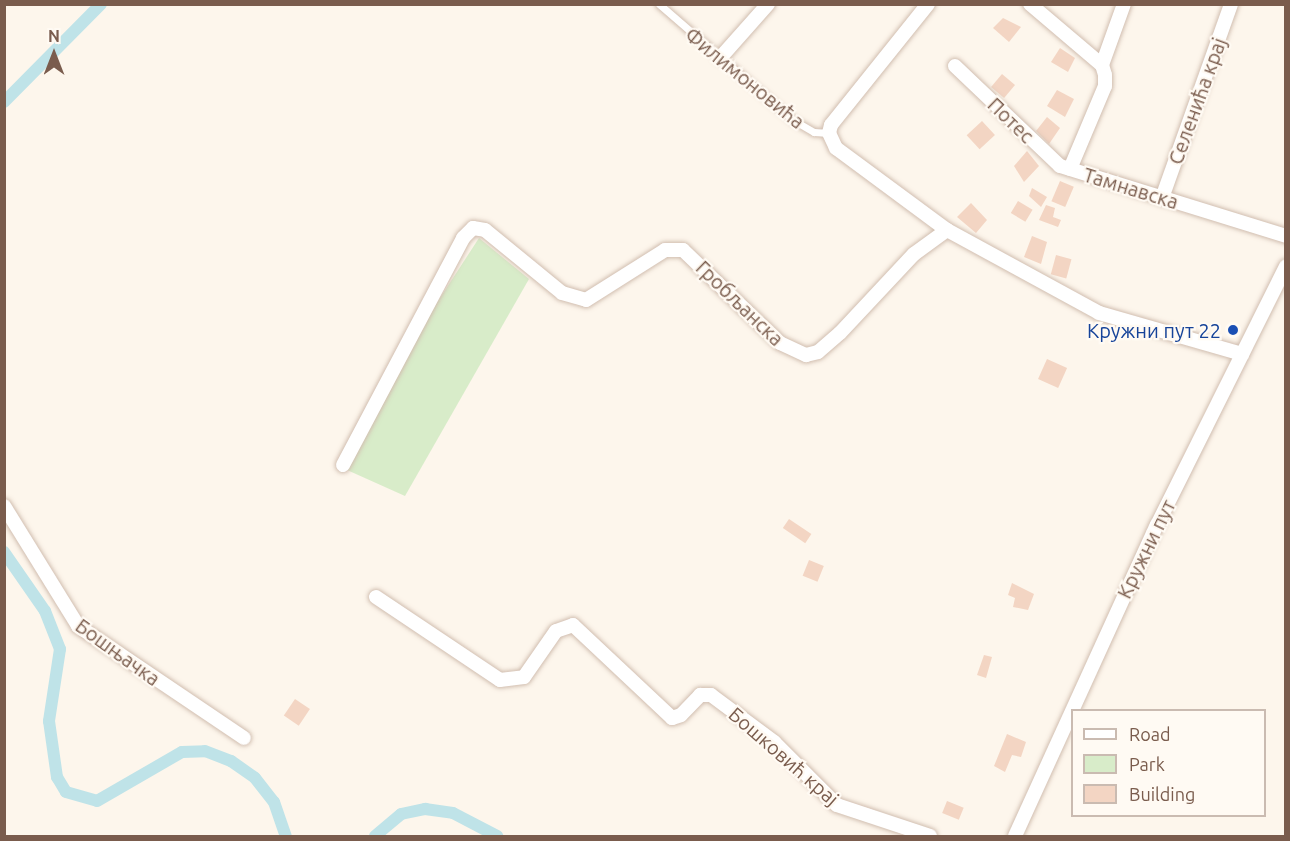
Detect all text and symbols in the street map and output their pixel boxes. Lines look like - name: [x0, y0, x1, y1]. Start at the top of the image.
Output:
- street label: Филимоновића: [680, 22, 810, 134]
- north arrow: [24, 24, 84, 84]
- text: N: [48, 27, 60, 45]
- street label: Селенића крај: [1163, 34, 1231, 168]
- street label: Потес: [983, 92, 1039, 148]
- street label: Тамнавска: [1081, 162, 1181, 214]
- street label: Гробљанска: [691, 255, 789, 351]
- place label: Кружни пут 22: [1087, 318, 1221, 342]
- marker: Кружни пут 22: [1226, 323, 1240, 337]
- street label: Кружни пут: [1112, 496, 1180, 602]
- street label: Бошњачка: [71, 613, 165, 691]
- street label: Бошковић крај: [724, 702, 844, 810]
- legend: [1071, 709, 1266, 817]
- text: Road: [1129, 724, 1171, 744]
- text: Park: [1129, 754, 1165, 774]
- text: Building: [1129, 784, 1195, 804]

